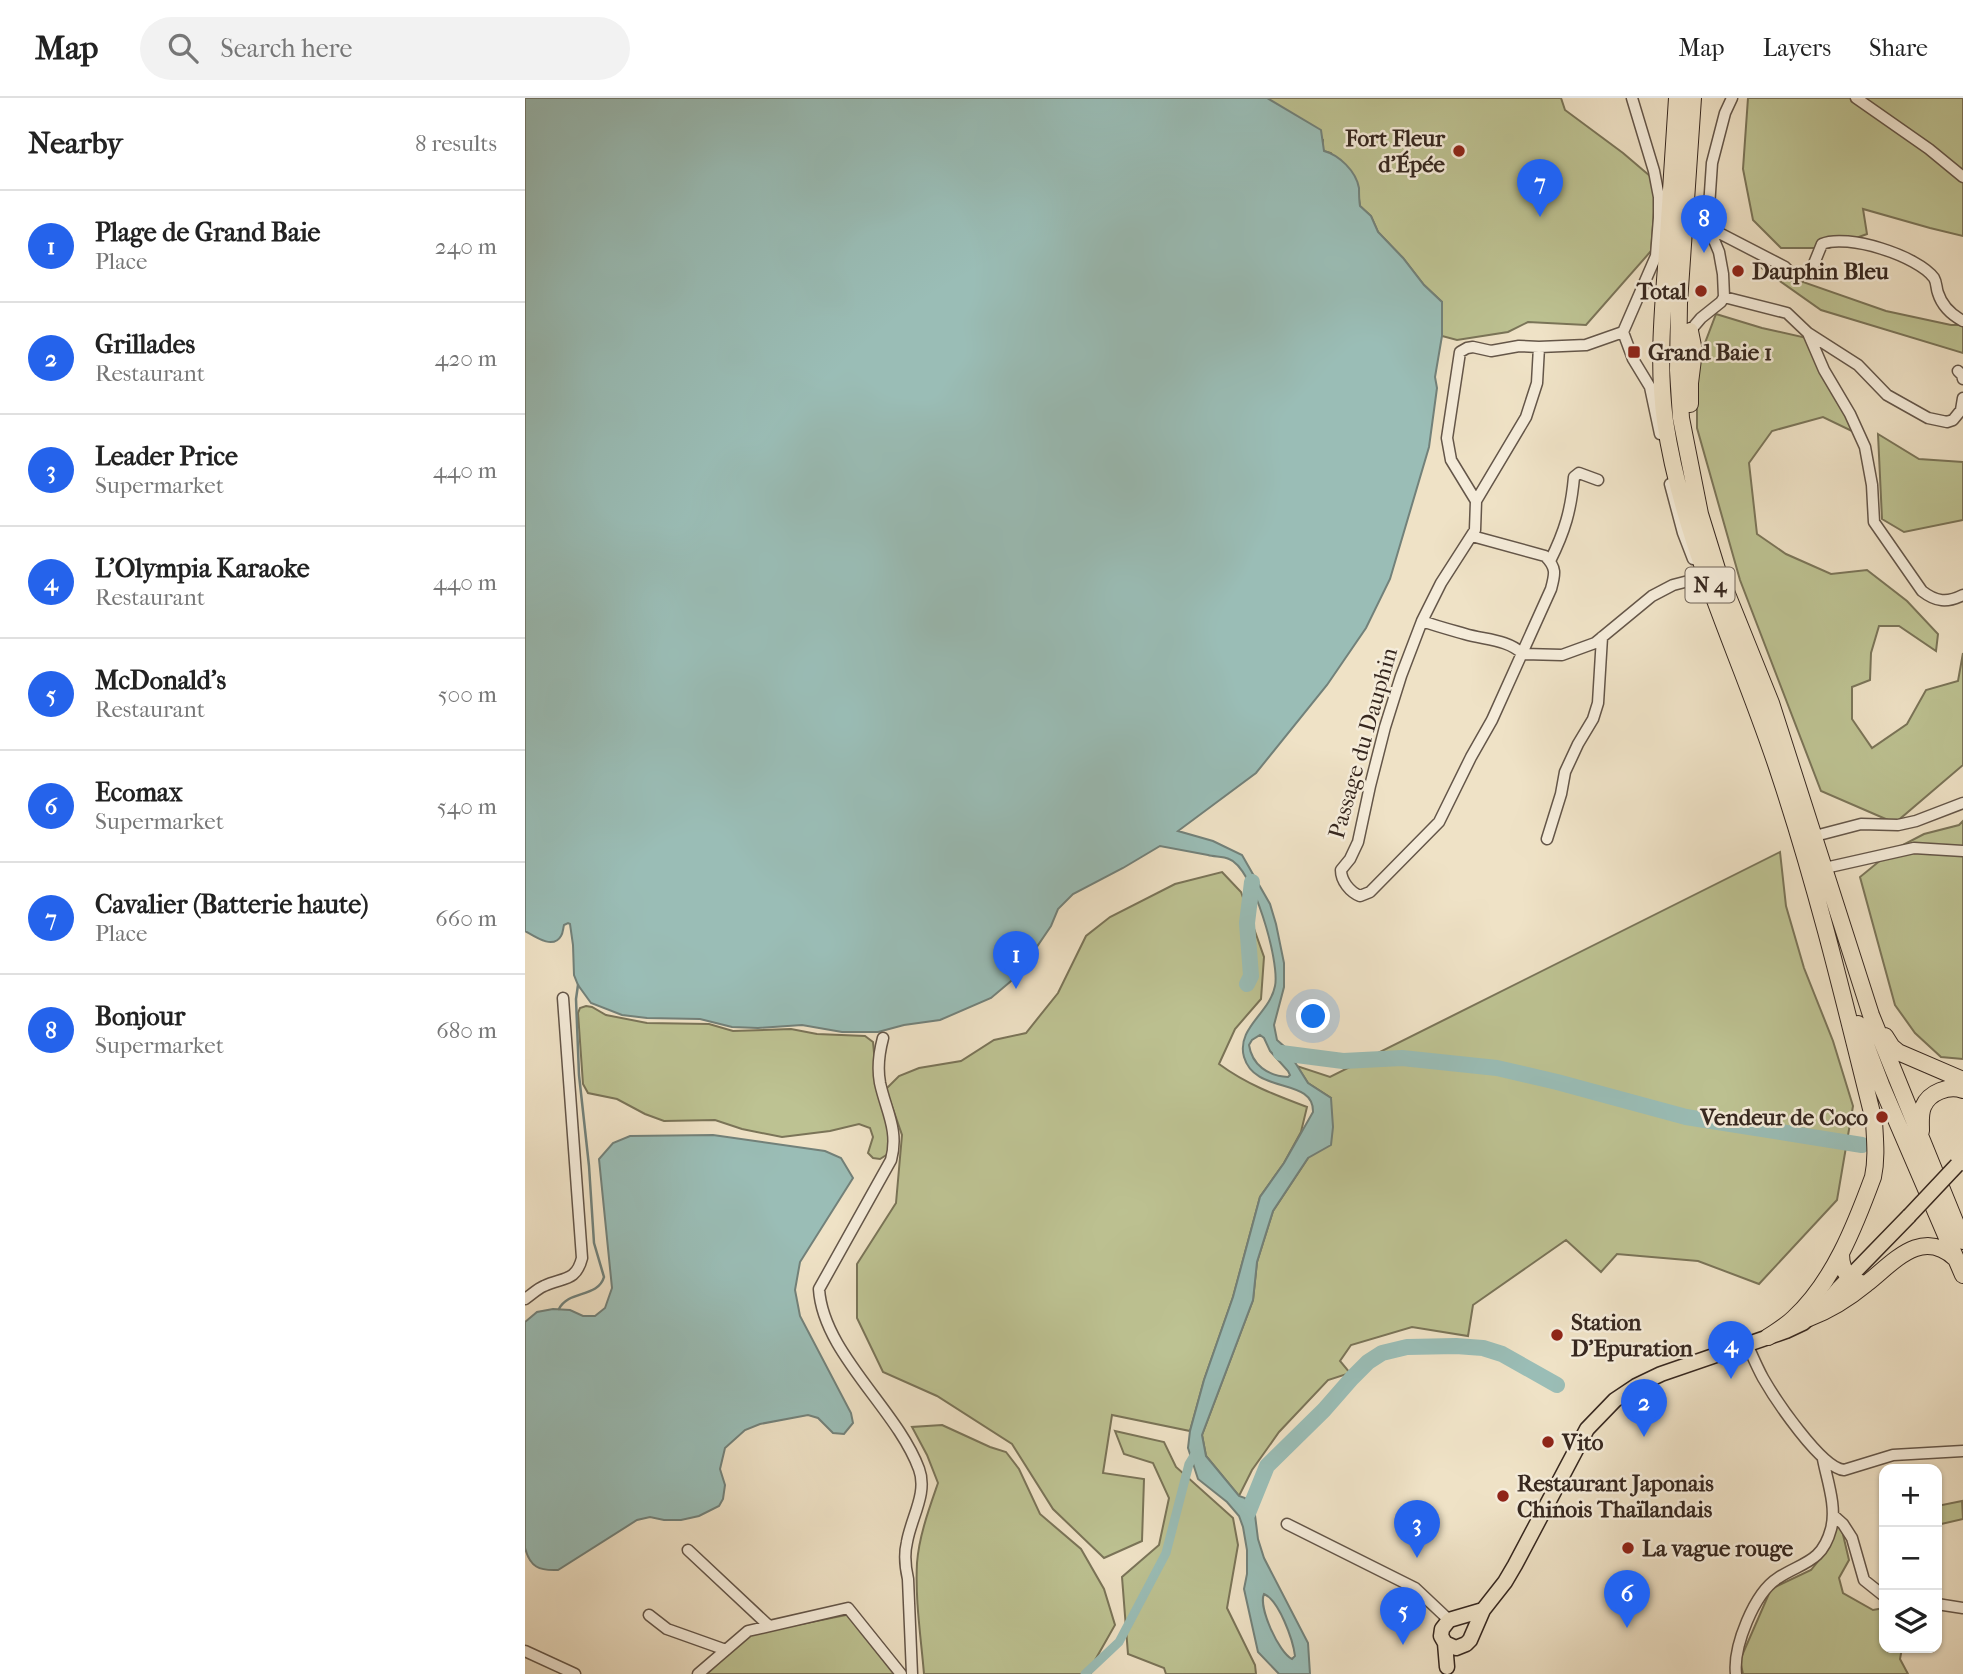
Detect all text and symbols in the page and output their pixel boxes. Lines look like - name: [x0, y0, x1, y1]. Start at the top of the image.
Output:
- search box: [140, 17, 630, 80]
- text: Map: [35, 29, 98, 68]
- icon: search: [164, 29, 202, 67]
- text: Search here: [220, 33, 352, 64]
- text: Map: [1679, 34, 1725, 62]
- text: Layers: [1763, 34, 1831, 62]
- text: Share: [1869, 34, 1928, 62]
- place label: Fort Fleur d'Épée: [1344, 125, 1446, 178]
- text: Nearby: [28, 126, 123, 161]
- text: 8 results: [415, 130, 497, 157]
- marker: Fort Fleur d'Épée: [1451, 143, 1467, 159]
- pin: 7: [1517, 159, 1563, 217]
- pin: 8: [1681, 195, 1727, 253]
- text: Plage de Grand Baie: [95, 217, 320, 248]
- text: 1: [47, 233, 55, 260]
- text: 240 m: [435, 233, 497, 260]
- text: Place: [95, 248, 147, 275]
- place label: Dauphin Bleu: [1752, 258, 1890, 285]
- marker: Dauphin Bleu: [1730, 263, 1746, 279]
- place label: Total: [1636, 278, 1688, 305]
- marker: Total: [1693, 283, 1709, 299]
- text: Grillades: [95, 329, 195, 360]
- place label: Grand Baie 1: [1648, 339, 1772, 366]
- marker: Grand Baie 1: [1626, 344, 1642, 360]
- text: 2: [45, 345, 57, 372]
- text: 420 m: [435, 345, 497, 372]
- text: Restaurant: [95, 360, 205, 387]
- text: Leader Price: [95, 441, 238, 472]
- text: 3: [46, 457, 56, 484]
- text: 440 m: [433, 457, 497, 484]
- text: Supermarket: [95, 472, 224, 499]
- text: L'Olympia Karaoke: [95, 553, 310, 584]
- road number: N 4: [1685, 568, 1735, 602]
- text: 4: [44, 569, 58, 596]
- text: 440 m: [433, 569, 497, 596]
- text: Restaurant: [95, 584, 205, 611]
- street label: Passage du Dauphin: [1323, 644, 1403, 842]
- text: McDonald's: [95, 665, 226, 696]
- text: 5: [46, 681, 56, 708]
- text: 500 m: [438, 681, 497, 708]
- text: Restaurant: [95, 696, 205, 723]
- text: Ecomax: [95, 777, 183, 808]
- text: 6: [45, 793, 57, 820]
- text: 540 m: [437, 793, 497, 820]
- text: Supermarket: [95, 808, 224, 835]
- text: Cavalier (Batterie haute): [95, 889, 368, 920]
- text: 7: [45, 905, 57, 932]
- text: 660 m: [435, 905, 497, 932]
- text: Place: [95, 920, 147, 947]
- pin: 1: [993, 931, 1039, 989]
- your location: [1296, 999, 1330, 1033]
- text: Bonjour: [95, 1001, 185, 1032]
- text: 8: [45, 1017, 57, 1044]
- text: 680 m: [436, 1017, 497, 1044]
- text: Supermarket: [95, 1032, 224, 1059]
- place label: Vendeur de Coco: [1699, 1104, 1868, 1131]
- marker: Vendeur de Coco: [1874, 1109, 1890, 1125]
- place label: Station D'Epuration: [1571, 1309, 1694, 1362]
- pin: 4: [1708, 1321, 1754, 1379]
- marker: Station D'Epuration: [1549, 1327, 1565, 1343]
- pin: 2: [1621, 1379, 1667, 1437]
- place label: Vito: [1561, 1429, 1604, 1456]
- marker: Vito: [1540, 1434, 1556, 1450]
- map controls: [1879, 1464, 1942, 1653]
- button: +: [1879, 1464, 1942, 1527]
- place label: Restaurant Japonais Chinois Thaïlandais: [1517, 1470, 1714, 1523]
- marker: Restaurant Japonais Chinois Thaïlandais: [1495, 1488, 1511, 1504]
- pin: 3: [1394, 1500, 1440, 1558]
- button: −: [1879, 1527, 1942, 1590]
- place label: La vague rouge: [1642, 1535, 1794, 1562]
- marker: La vague rouge: [1620, 1540, 1636, 1556]
- pin: 6: [1604, 1570, 1650, 1628]
- pin: 5: [1380, 1587, 1426, 1645]
- button: layers: [1879, 1590, 1942, 1653]

